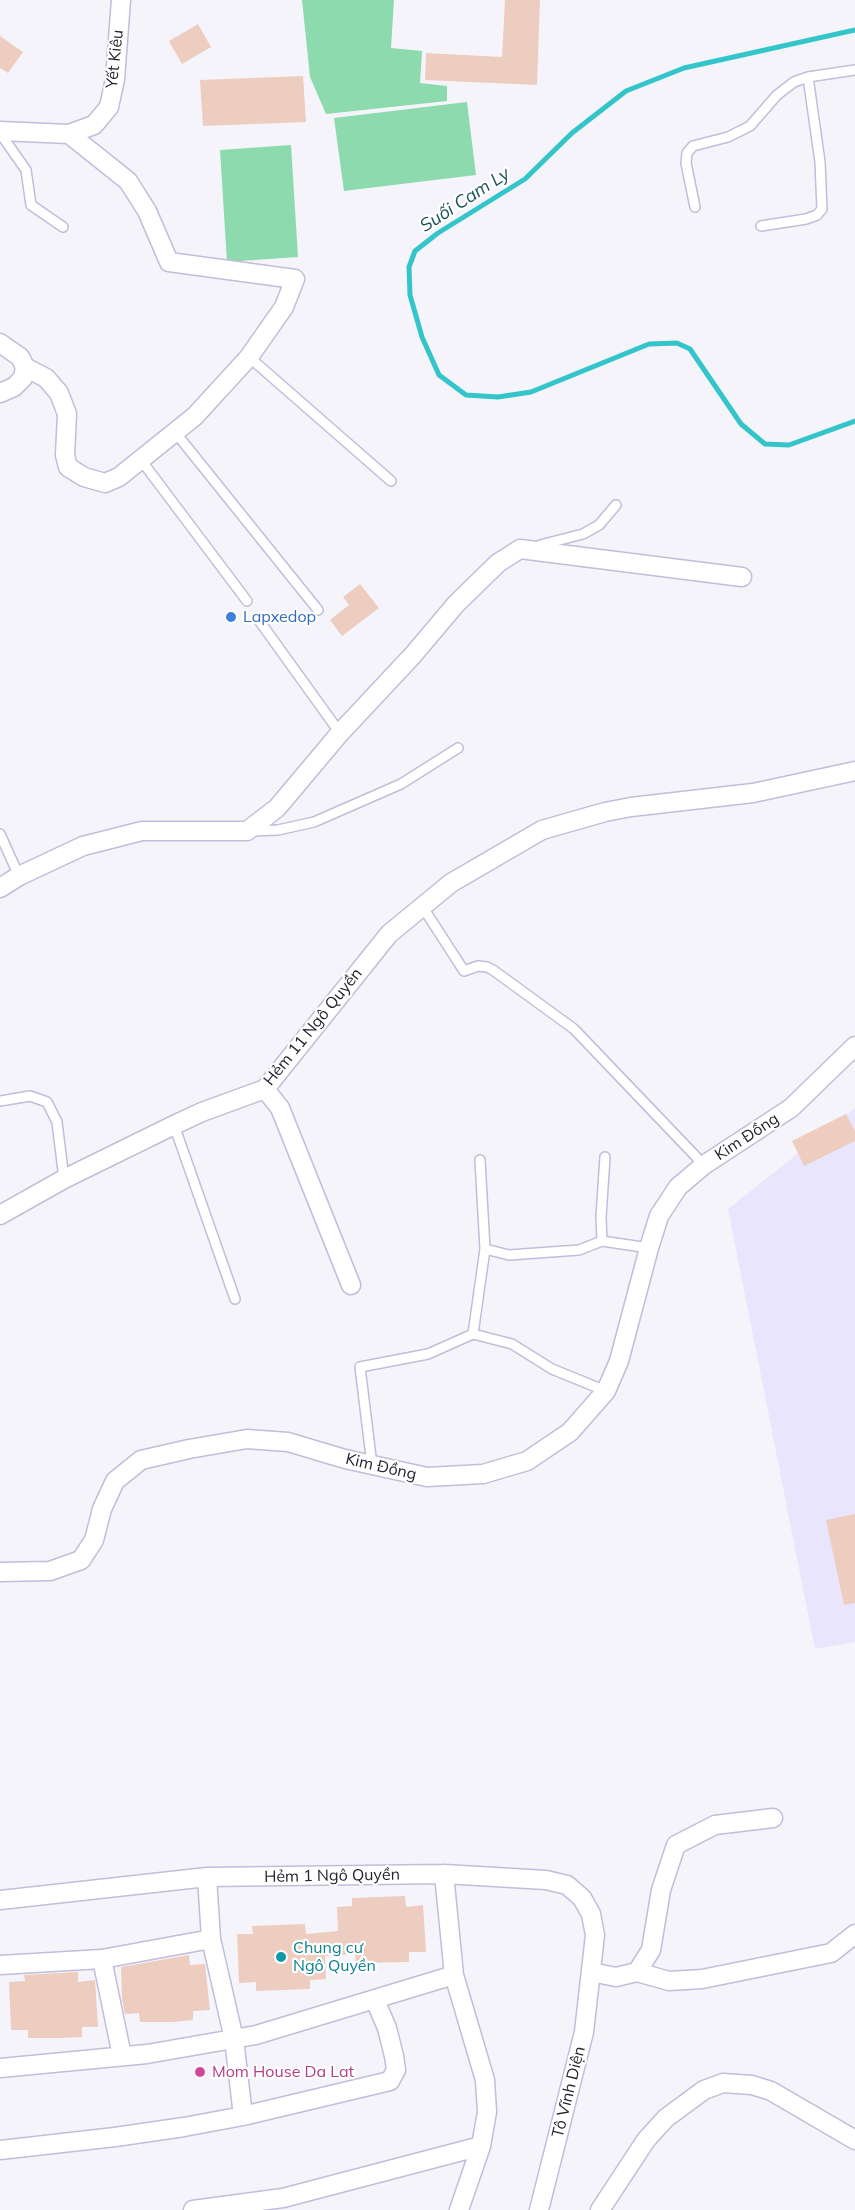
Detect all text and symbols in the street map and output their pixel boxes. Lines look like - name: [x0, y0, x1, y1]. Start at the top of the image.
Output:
- street label: Yết Kiêu: [102, 29, 128, 89]
- water label: Suối Cam Ly: [416, 163, 514, 237]
- place label: Lapxedop: [243, 607, 316, 627]
- marker: Lapxedop: [224, 610, 238, 624]
- street label: Hẻm 11 Ngô Quyền: [260, 964, 366, 1090]
- street label: Kim Đồng: [711, 1109, 783, 1165]
- street label: Kim Đồng: [344, 1450, 418, 1484]
- street label: Hẻm 1 Ngô Quyền: [264, 1865, 400, 1887]
- place label: Chung cư Ngô Quyền: [293, 1938, 376, 1976]
- marker: Chung cư Ngô Quyền: [274, 1950, 288, 1964]
- street label: Tô Vĩnh Diện: [548, 2044, 590, 2140]
- place label: Mom House Da Lat: [212, 2062, 354, 2082]
- marker: Mom House Da Lat: [193, 2065, 207, 2079]

